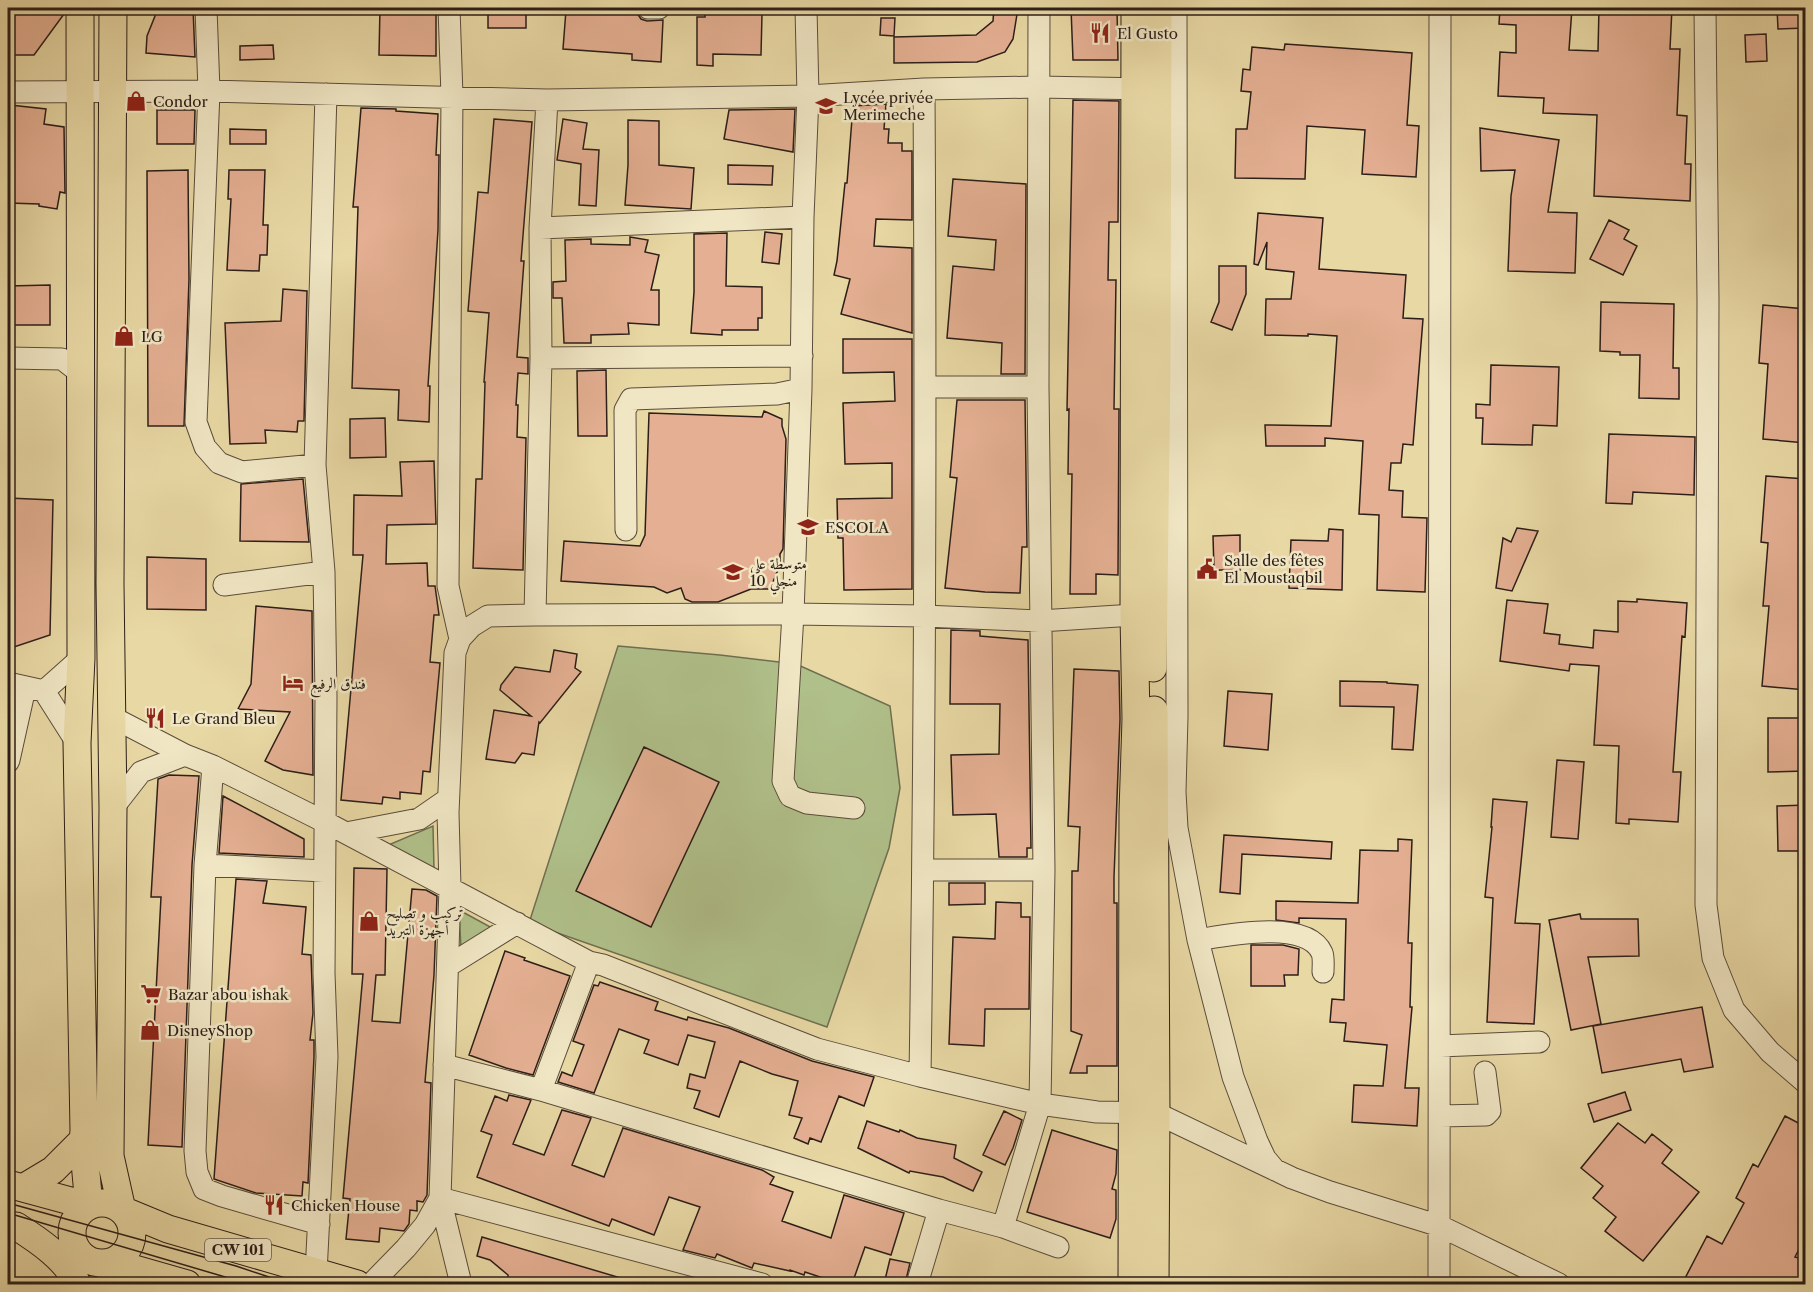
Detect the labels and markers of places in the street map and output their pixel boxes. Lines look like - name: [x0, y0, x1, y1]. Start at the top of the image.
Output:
- restaurant icon: El Gusto: [1088, 21, 1112, 45]
- place label: El Gusto: [1117, 24, 1178, 43]
- place label: Lycée privée Merimeche: [843, 88, 933, 124]
- shop icon: Condor: [124, 89, 148, 113]
- place label: Condor: [153, 92, 208, 111]
- school or university icon: Lycée privée Merimeche: [814, 94, 838, 118]
- shop icon: LG: [112, 324, 136, 348]
- place label: LG: [141, 327, 163, 346]
- school or university icon: ESCOLA: [796, 515, 820, 539]
- place label: ESCOLA: [825, 518, 890, 537]
- place label: Salle des fêtes El Moustaqbil: [1224, 551, 1324, 587]
- place label: متوسطة علي منجلي 10: [750, 554, 807, 595]
- public building icon: Salle des fêtes El Moustaqbil: [1195, 557, 1219, 581]
- school or university icon: متوسطة علي منجلي 10: [721, 560, 745, 584]
- hotel icon: فندق الرفيع: [281, 671, 305, 695]
- place label: فندق الرفيع: [310, 674, 366, 698]
- restaurant icon: Le Grand Bleu: [143, 706, 167, 730]
- place label: Le Grand Bleu: [172, 709, 275, 728]
- place label: تركيب و تصليح أجهزة التبريد: [386, 903, 464, 940]
- shop icon: تركيب و تصليح أجهزة التبريد: [357, 909, 381, 933]
- supermarket icon: Bazar abou ishak: [139, 982, 163, 1006]
- place label: Bazar abou ishak: [168, 985, 290, 1004]
- shop icon: DisneyShop: [138, 1018, 162, 1042]
- place label: DisneyShop: [167, 1021, 253, 1040]
- restaurant icon: Chicken House: [262, 1193, 286, 1217]
- place label: Chicken House: [291, 1196, 400, 1215]

